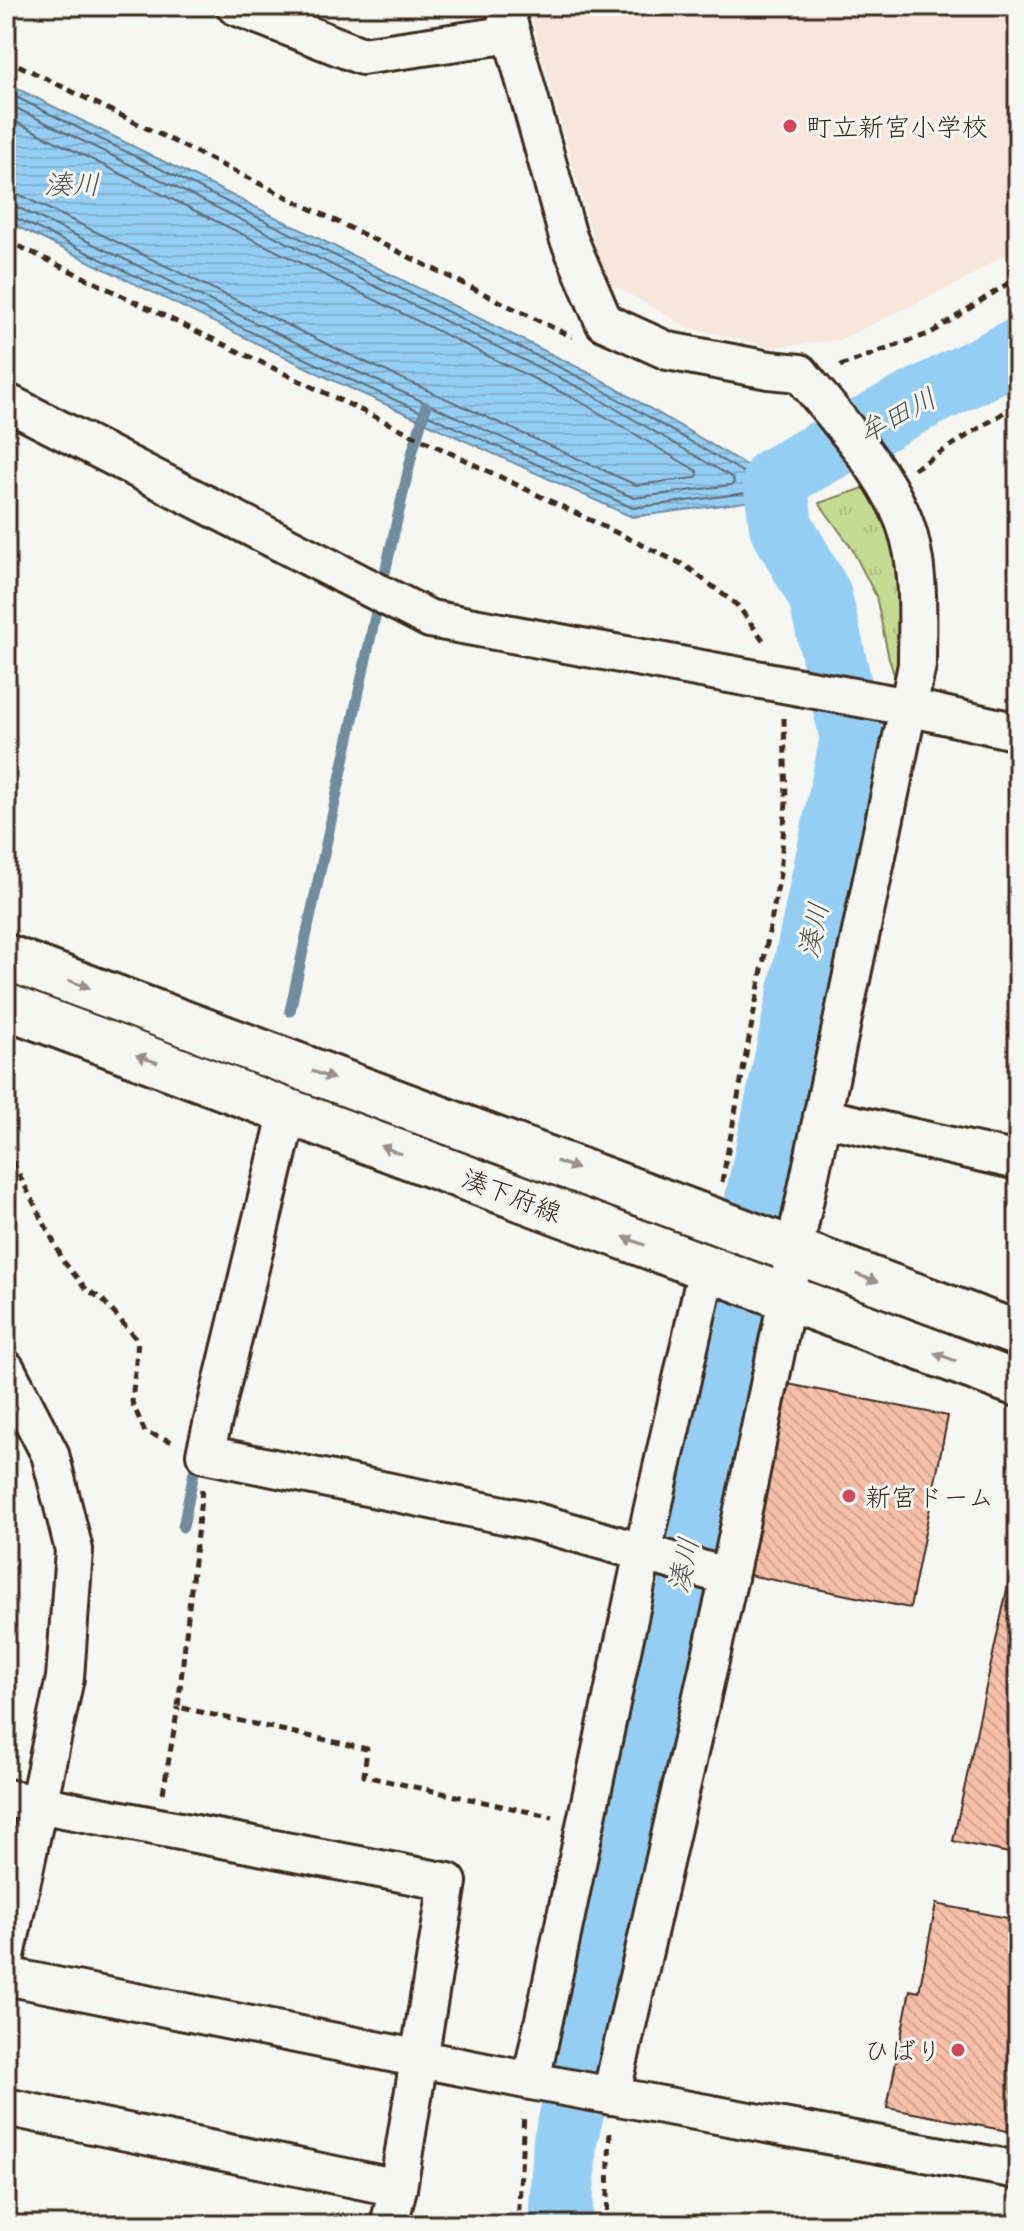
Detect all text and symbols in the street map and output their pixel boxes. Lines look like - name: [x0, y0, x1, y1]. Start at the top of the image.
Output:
- place label: 町立新宮小学校: [806, 109, 988, 144]
- marker: 町立新宮小学校: [781, 117, 799, 135]
- water label: 湊川: [44, 165, 100, 203]
- water label: 牟田川: [851, 379, 943, 451]
- water label: 湊川: [789, 899, 837, 961]
- one-way arrow: [67, 978, 91, 991]
- one-way arrow: [135, 1052, 159, 1065]
- one-way arrow: [311, 1069, 335, 1081]
- one-way arrow: [379, 1143, 403, 1156]
- one-way arrow: [555, 1159, 579, 1172]
- street label: 湊下府線: [457, 1160, 567, 1230]
- one-way arrow: [622, 1234, 646, 1247]
- one-way arrow: [855, 1272, 879, 1285]
- one-way arrow: [933, 1350, 957, 1363]
- place label: 新宮ドーム: [865, 1479, 994, 1514]
- marker: 新宮ドーム: [840, 1487, 858, 1505]
- water label: 湊川: [659, 1534, 707, 1596]
- place label: ひばり: [864, 2033, 942, 2068]
- marker: ひばり: [949, 2041, 967, 2059]

